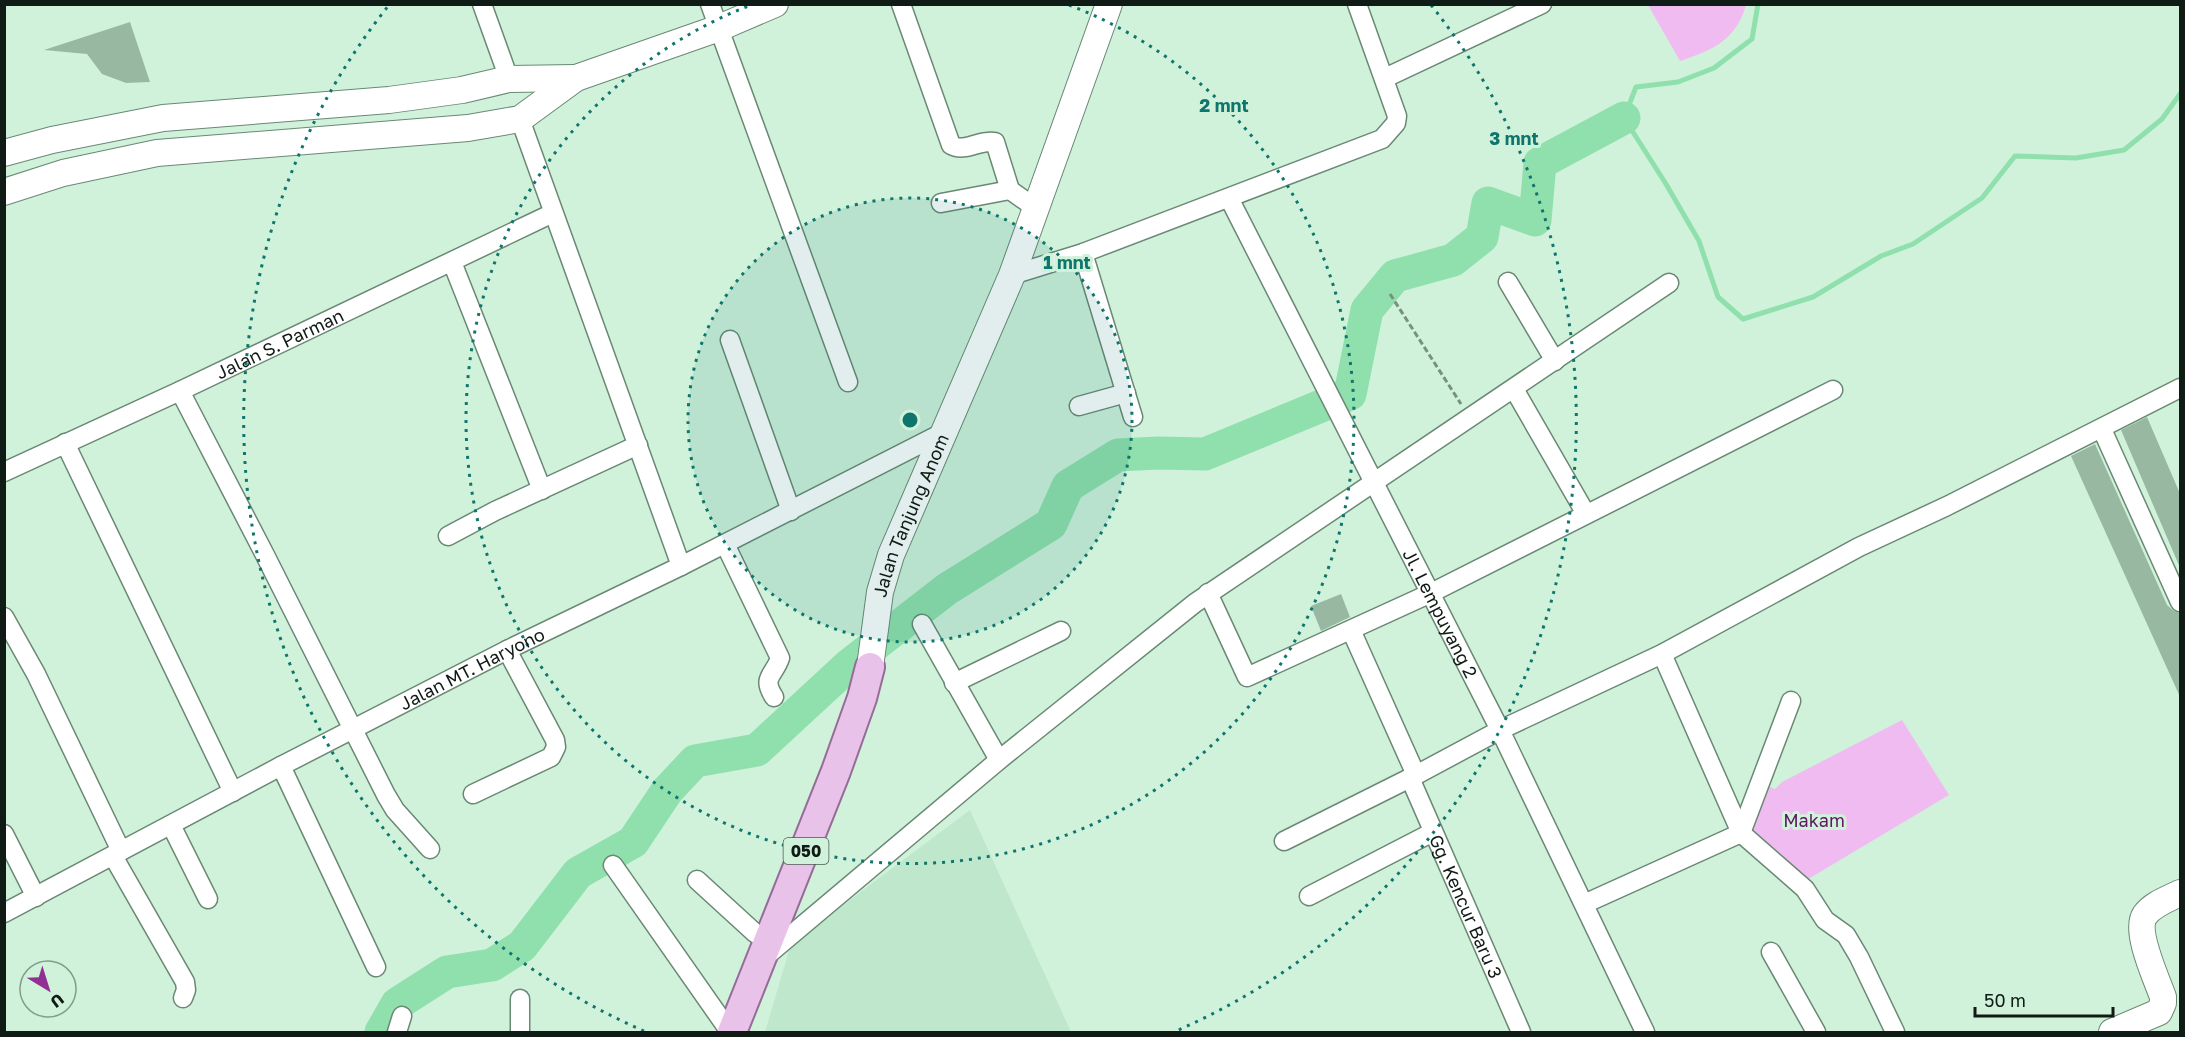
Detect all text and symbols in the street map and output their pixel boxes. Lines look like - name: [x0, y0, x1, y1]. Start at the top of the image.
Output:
- text: 2 mnt: [1199, 94, 1249, 116]
- text: 3 mnt: [1489, 127, 1539, 149]
- text: 1 mnt: [1043, 251, 1091, 273]
- street label: Jalan S. Parman: [212, 304, 347, 383]
- centre of rings: [900, 410, 920, 430]
- street label: Jalan Tanjung Anom: [868, 430, 953, 598]
- street label: Jl. Lempuyang 2: [1399, 545, 1483, 681]
- street label: Jalan MT. Haryono: [396, 623, 548, 714]
- park label: Makam: [1783, 809, 1845, 831]
- street label: Gg. Kencur Baru 3: [1425, 831, 1507, 982]
- road number: 050: [784, 838, 828, 864]
- north arrow: [18, 959, 78, 1019]
- scale bar: [1975, 980, 2113, 1018]
- text: U: [46, 989, 68, 1012]
- text: 50 m: [1984, 989, 2026, 1011]

